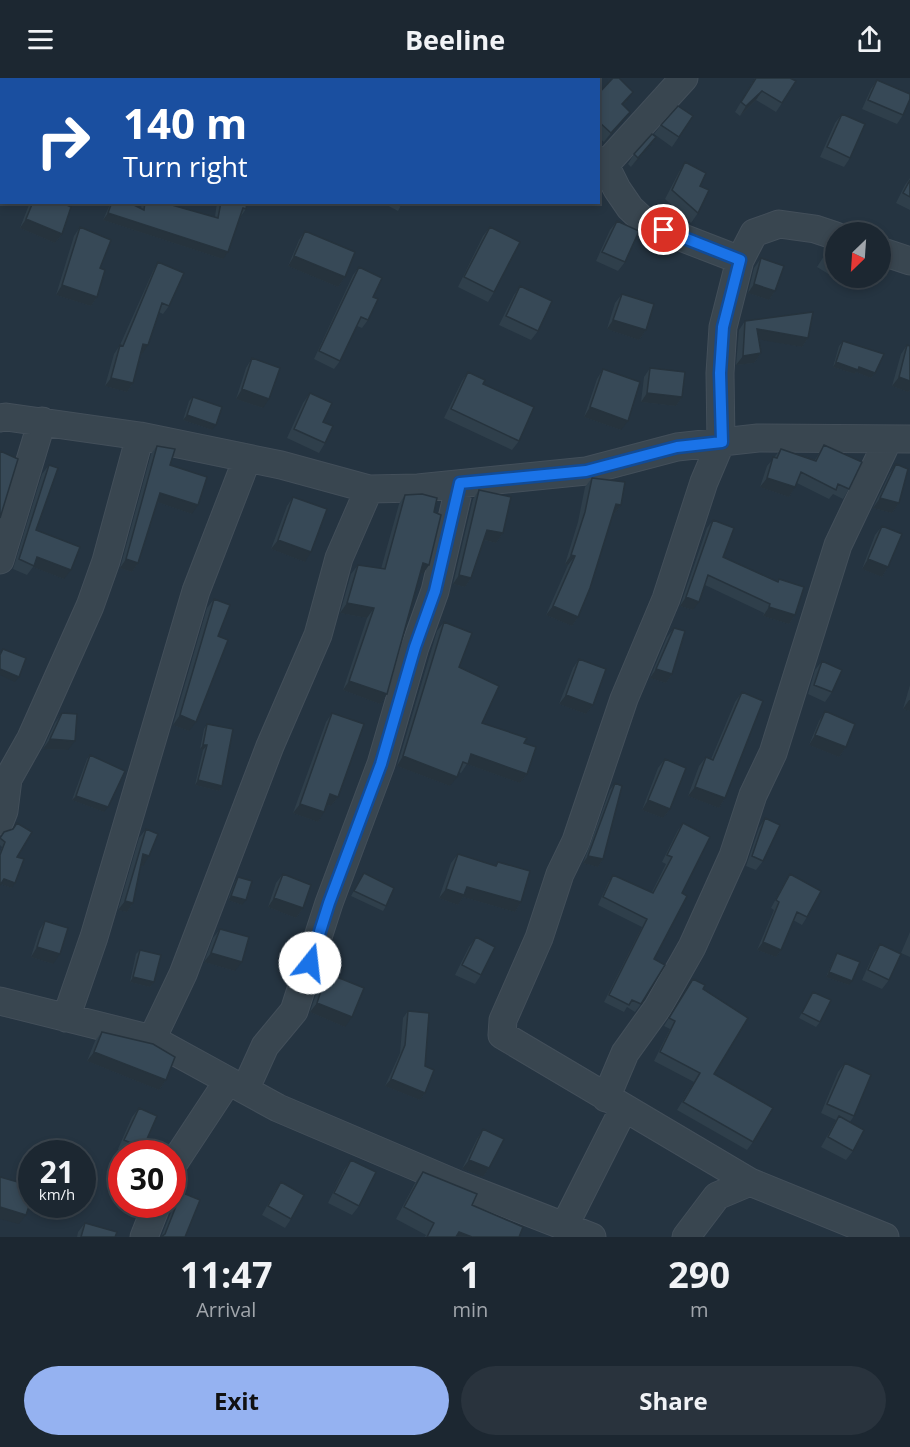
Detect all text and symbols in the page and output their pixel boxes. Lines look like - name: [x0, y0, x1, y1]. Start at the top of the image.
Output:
- text: Beeline: [405, 21, 505, 58]
- icon: menu: [24, 23, 57, 56]
- icon: share: [853, 23, 886, 56]
- text: 140 m: [123, 94, 247, 151]
- icon: right: [24, 102, 102, 180]
- text: Turn right: [123, 148, 248, 185]
- pin: [638, 204, 689, 255]
- icon: arrive: [647, 213, 680, 246]
- north arrow: [825, 222, 891, 288]
- map controls: [825, 222, 891, 288]
- position arrow: [278, 931, 342, 995]
- speed limit sign: 30: [108, 1140, 186, 1218]
- text: 21: [40, 1151, 74, 1192]
- text: km/h: [39, 1184, 75, 1204]
- text: 11:47: [180, 1250, 273, 1299]
- text: 1: [460, 1250, 481, 1299]
- text: 290: [668, 1250, 730, 1299]
- text: Arrival: [196, 1296, 256, 1323]
- text: min: [452, 1296, 488, 1323]
- text: m: [690, 1296, 708, 1323]
- button: Exit: [24, 1366, 449, 1435]
- button: Share: [461, 1366, 886, 1435]

